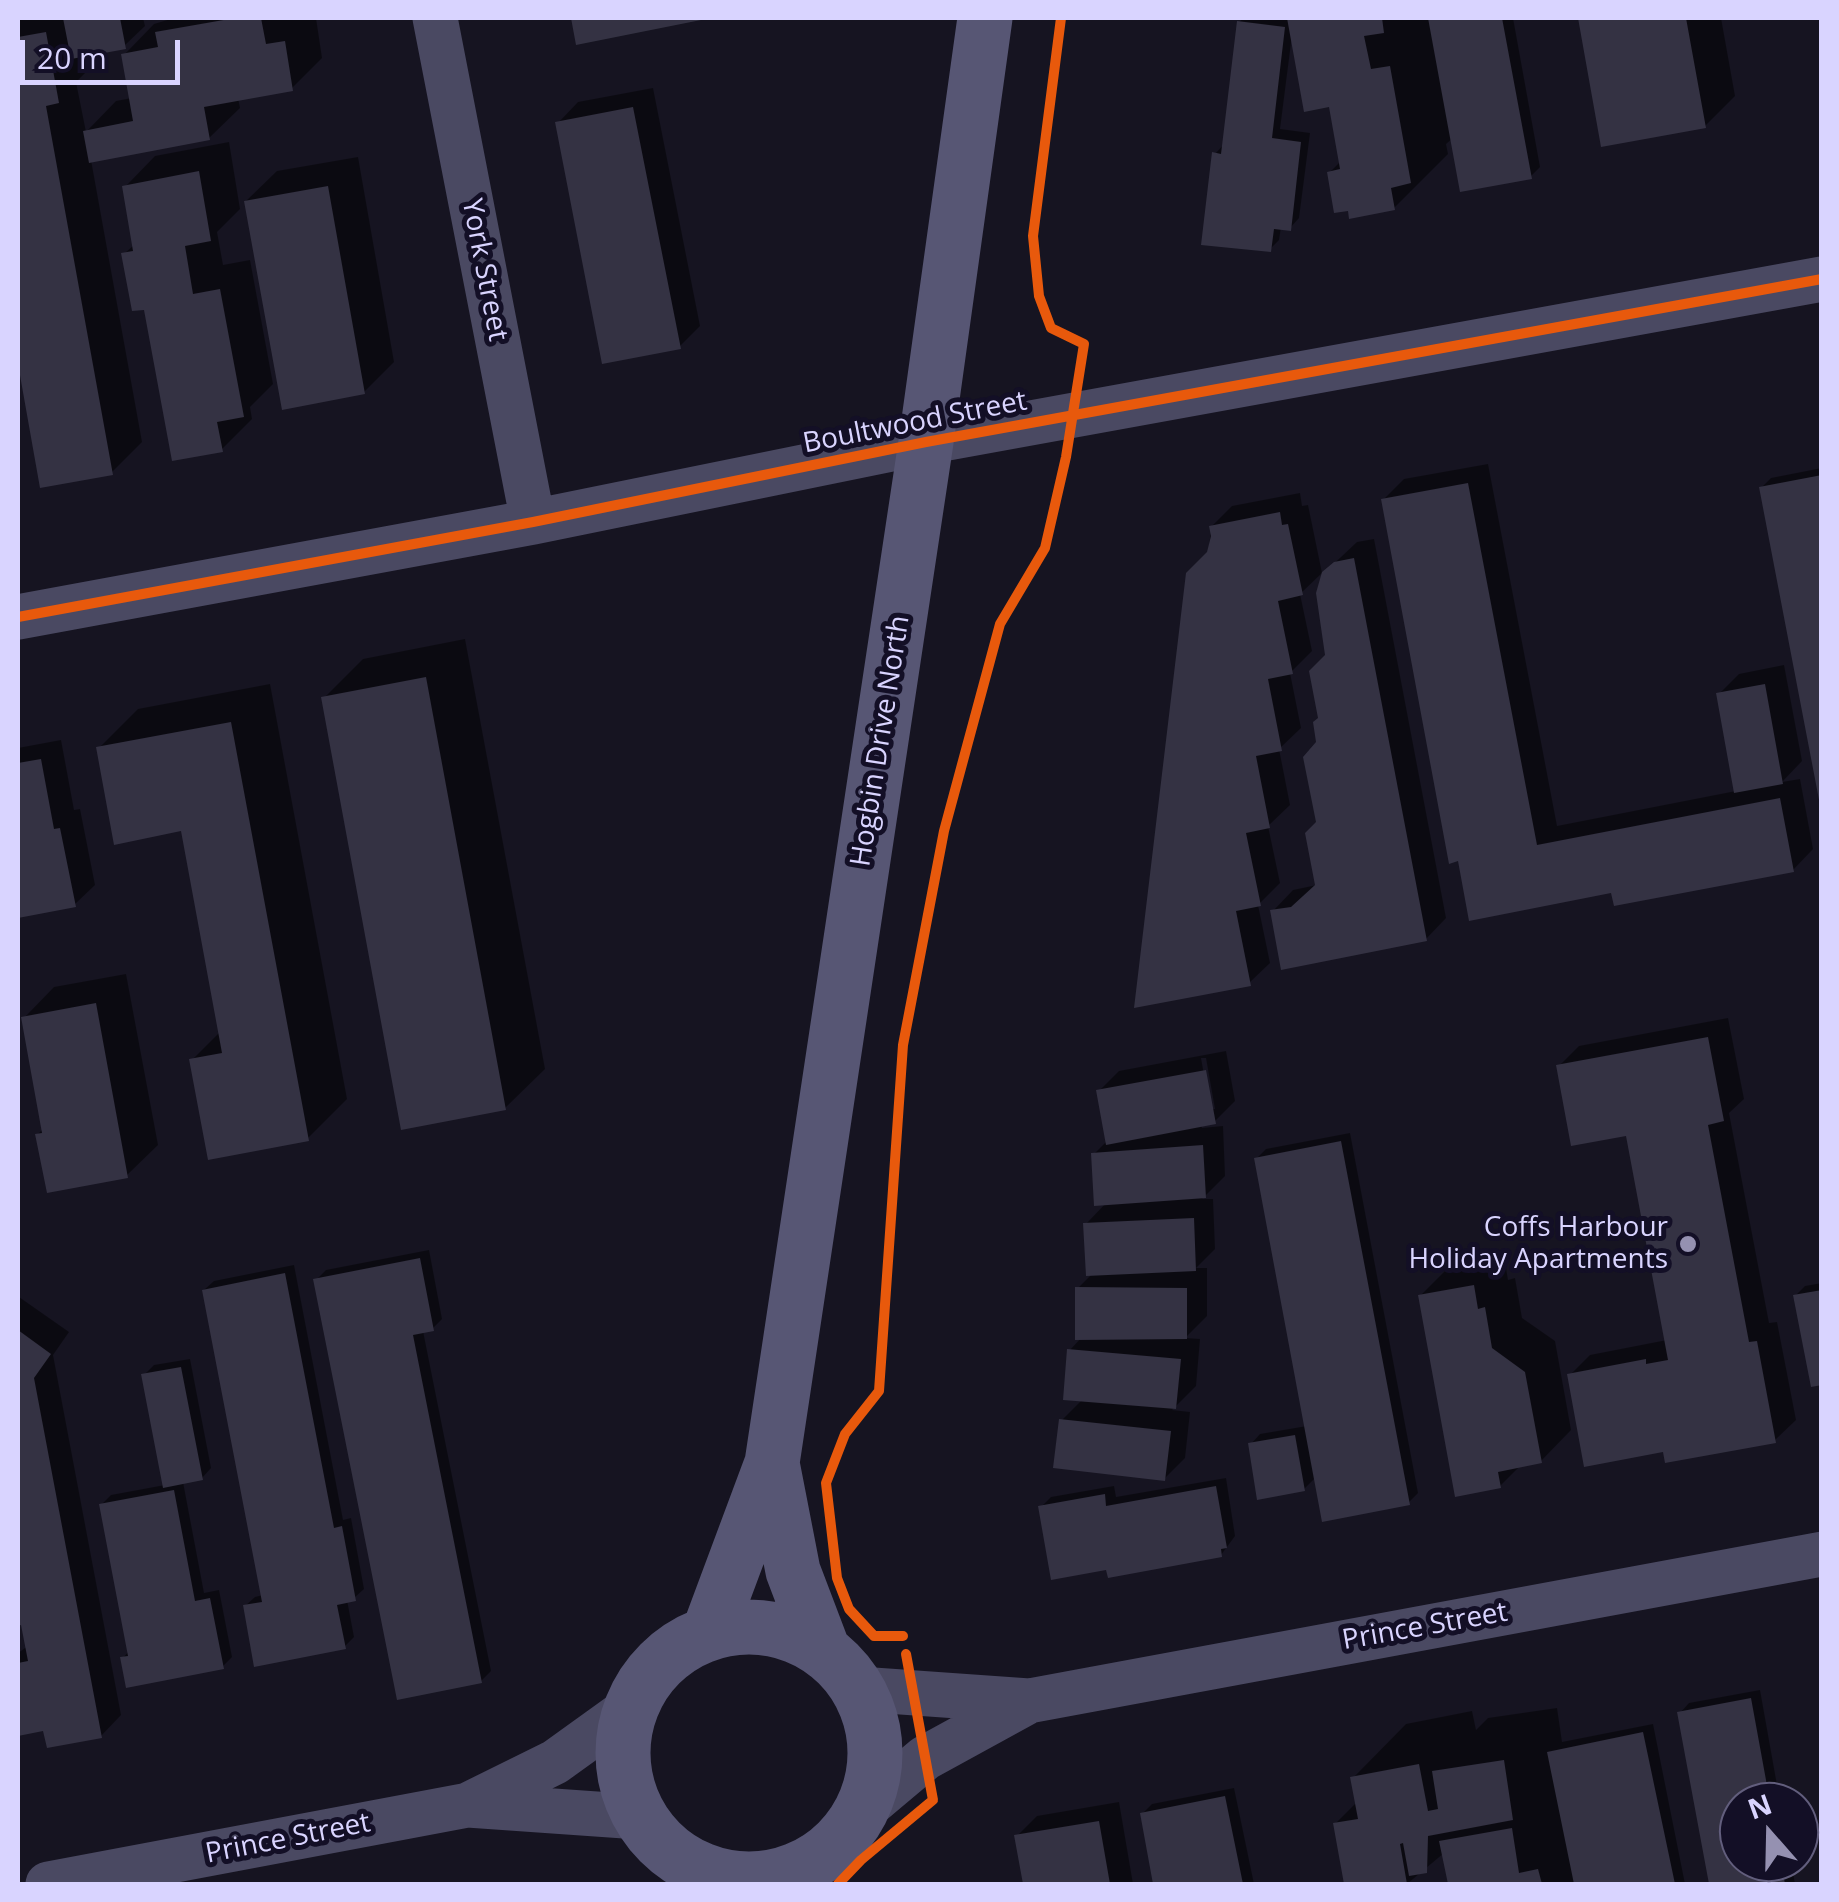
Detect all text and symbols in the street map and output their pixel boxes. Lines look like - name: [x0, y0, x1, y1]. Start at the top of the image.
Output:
- scale bar: [25, 20, 185, 82]
- text: 20 m: [37, 37, 107, 78]
- street label: York Street: [454, 196, 514, 344]
- street label: Boultwood Street: [800, 385, 1030, 461]
- street label: Hogbin Drive North: [845, 613, 917, 869]
- place label: Coffs Harbour Holiday Apartments: [1408, 1211, 1668, 1277]
- marker: Coffs Harbour Holiday Apartments: [1677, 1233, 1699, 1255]
- street label: Prince Street: [1340, 1596, 1510, 1658]
- north arrow: [1719, 1782, 1819, 1882]
- text: N: [1742, 1784, 1777, 1827]
- street label: Prince Street: [203, 1807, 373, 1871]

